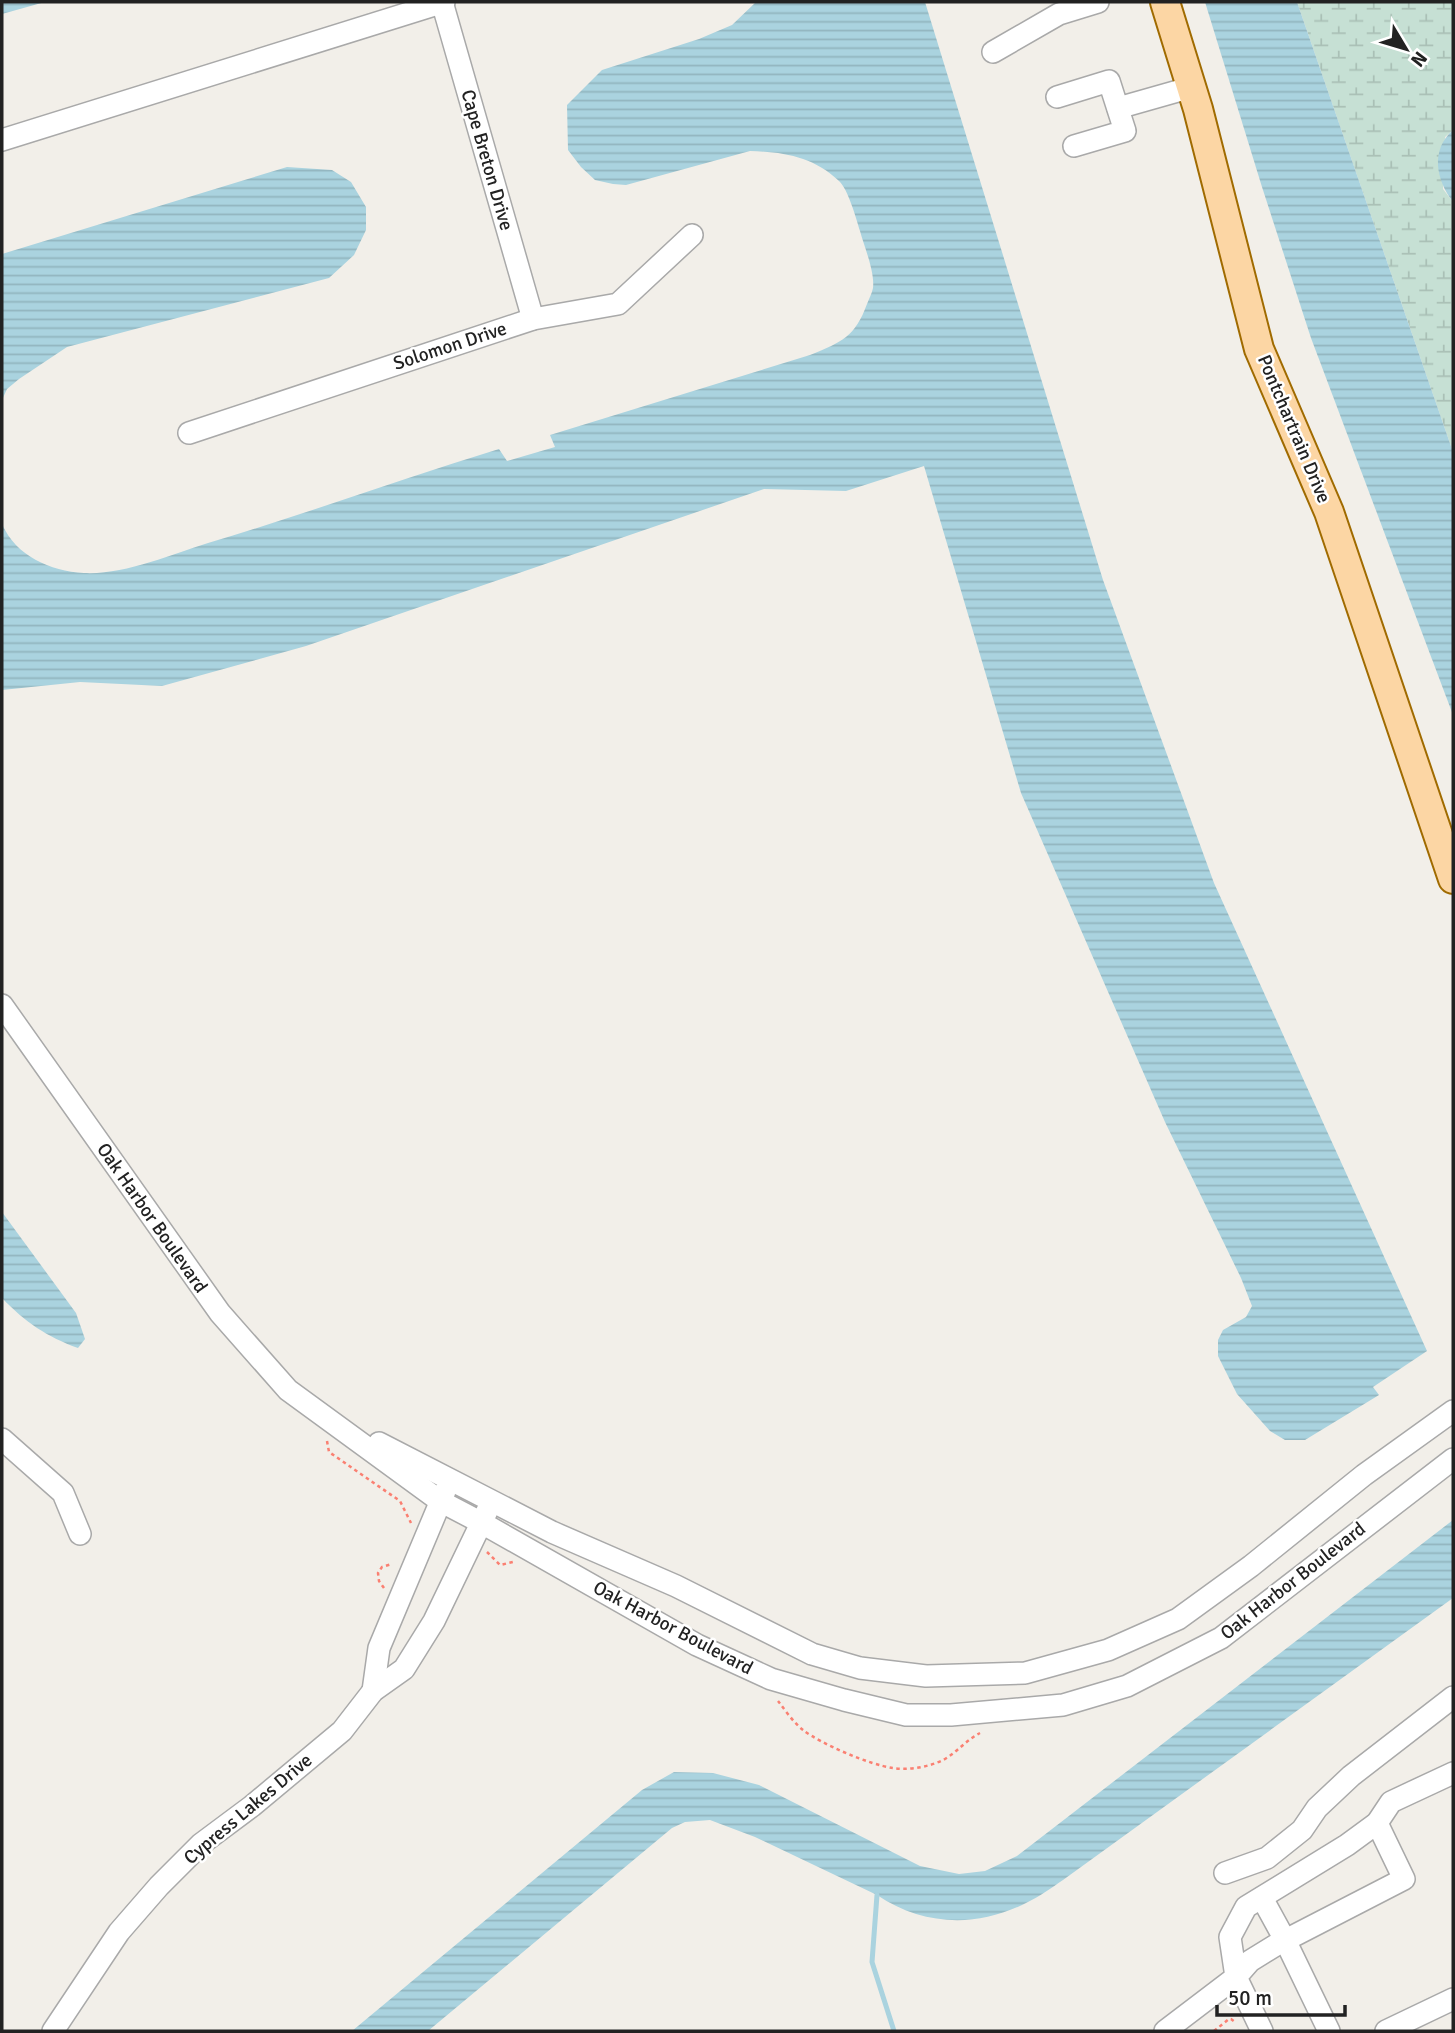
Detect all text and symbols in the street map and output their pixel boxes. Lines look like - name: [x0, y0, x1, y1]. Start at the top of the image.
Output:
- north arrow: [1371, 14, 1441, 84]
- text: N: [1405, 46, 1432, 71]
- street label: Cape Breton Drive: [455, 87, 519, 233]
- street label: Solomon Drive: [390, 316, 510, 376]
- street label: Pontchartrain Drive: [1252, 351, 1336, 507]
- street label: Oak Harbor Boulevard: [91, 1138, 213, 1298]
- street label: Oak Harbor Boulevard: [1216, 1517, 1370, 1645]
- street label: Oak Harbor Boulevard: [589, 1576, 757, 1680]
- street label: Cypress Lakes Drive: [179, 1748, 317, 1870]
- scale bar: [1217, 1974, 1345, 2018]
- text: 50 m: [1228, 1985, 1272, 2011]

